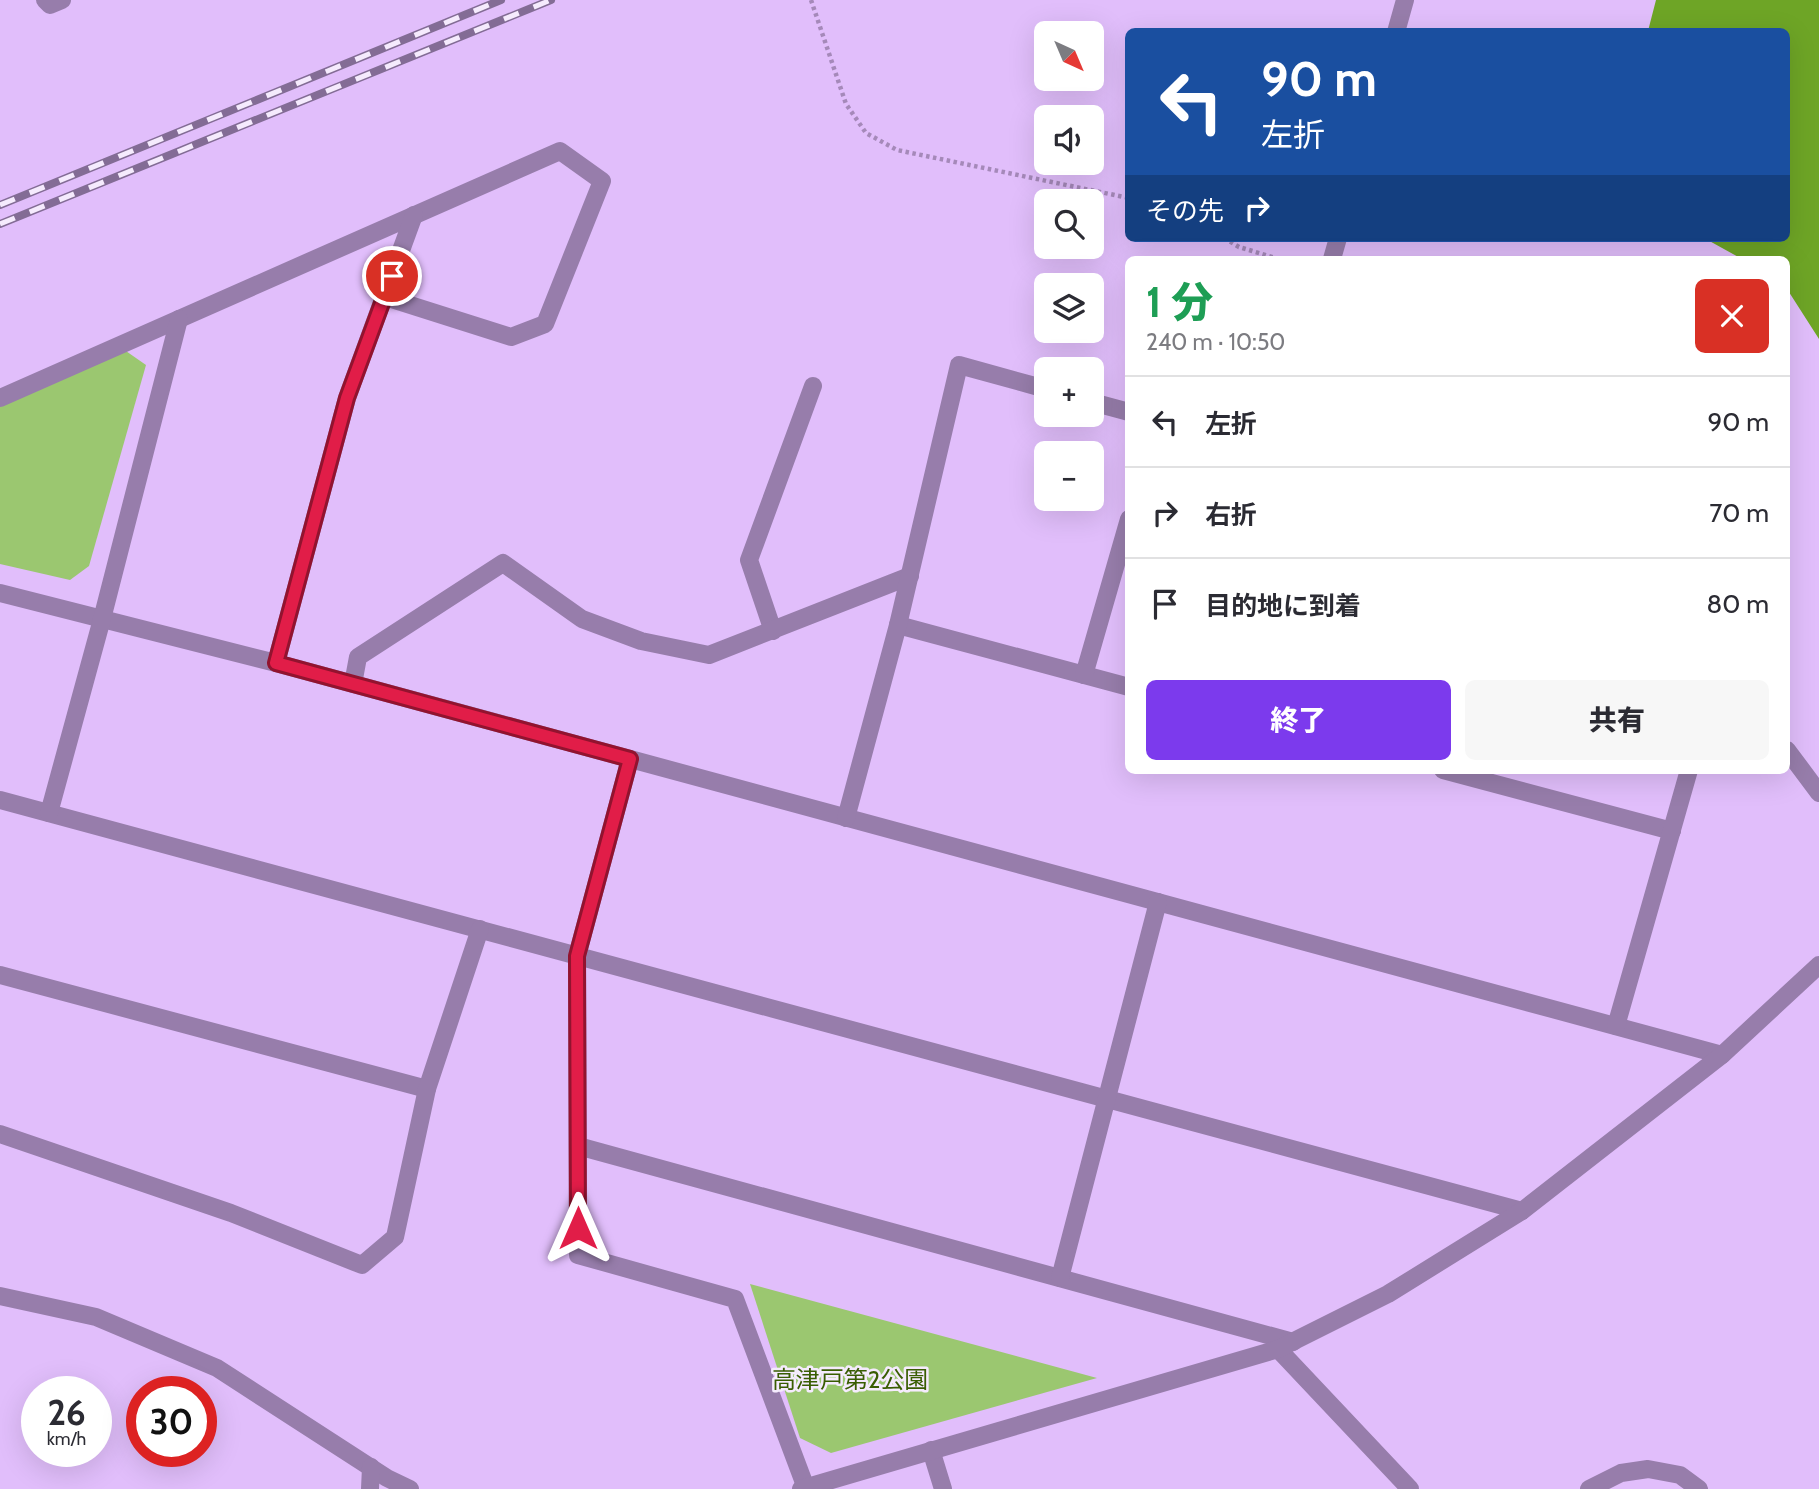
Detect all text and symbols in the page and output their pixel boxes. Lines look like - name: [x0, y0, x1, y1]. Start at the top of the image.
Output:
- north arrow: [1034, 21, 1104, 91]
- map controls: [1034, 21, 1104, 511]
- text: 90 m: [1261, 49, 1377, 108]
- icon: left: [1146, 56, 1237, 147]
- button: sound: [1034, 105, 1104, 175]
- text: 左折: [1261, 115, 1325, 154]
- button: search: [1034, 189, 1104, 259]
- icon: right: [1238, 189, 1276, 227]
- text: その先: [1146, 195, 1224, 227]
- pin: [362, 246, 422, 306]
- icon: arrive: [373, 257, 411, 295]
- button: layers: [1034, 273, 1104, 343]
- text: 1 分: [1146, 276, 1213, 328]
- button: close: [1695, 279, 1769, 353]
- text: 240 m · 10:50: [1146, 328, 1285, 356]
- button: +: [1034, 357, 1104, 427]
- icon: left: [1146, 403, 1184, 441]
- text: 90 m: [1707, 406, 1769, 438]
- text: 左折: [1205, 408, 1257, 440]
- button: −: [1034, 441, 1104, 511]
- icon: right: [1146, 494, 1184, 532]
- text: 70 m: [1709, 497, 1769, 529]
- text: 右折: [1205, 499, 1257, 531]
- icon: arrive: [1146, 585, 1184, 623]
- text: 80 m: [1706, 588, 1769, 620]
- text: 目的地に到着: [1205, 590, 1361, 622]
- button: 終了: [1146, 680, 1451, 760]
- button: 共有: [1465, 680, 1769, 760]
- position arrow: [541, 1191, 615, 1265]
- park label: 高津戸第2公園: [772, 1365, 928, 1394]
- speed limit sign: 30: [126, 1376, 217, 1467]
- text: 26: [47, 1391, 86, 1434]
- text: km/h: [47, 1428, 86, 1450]

